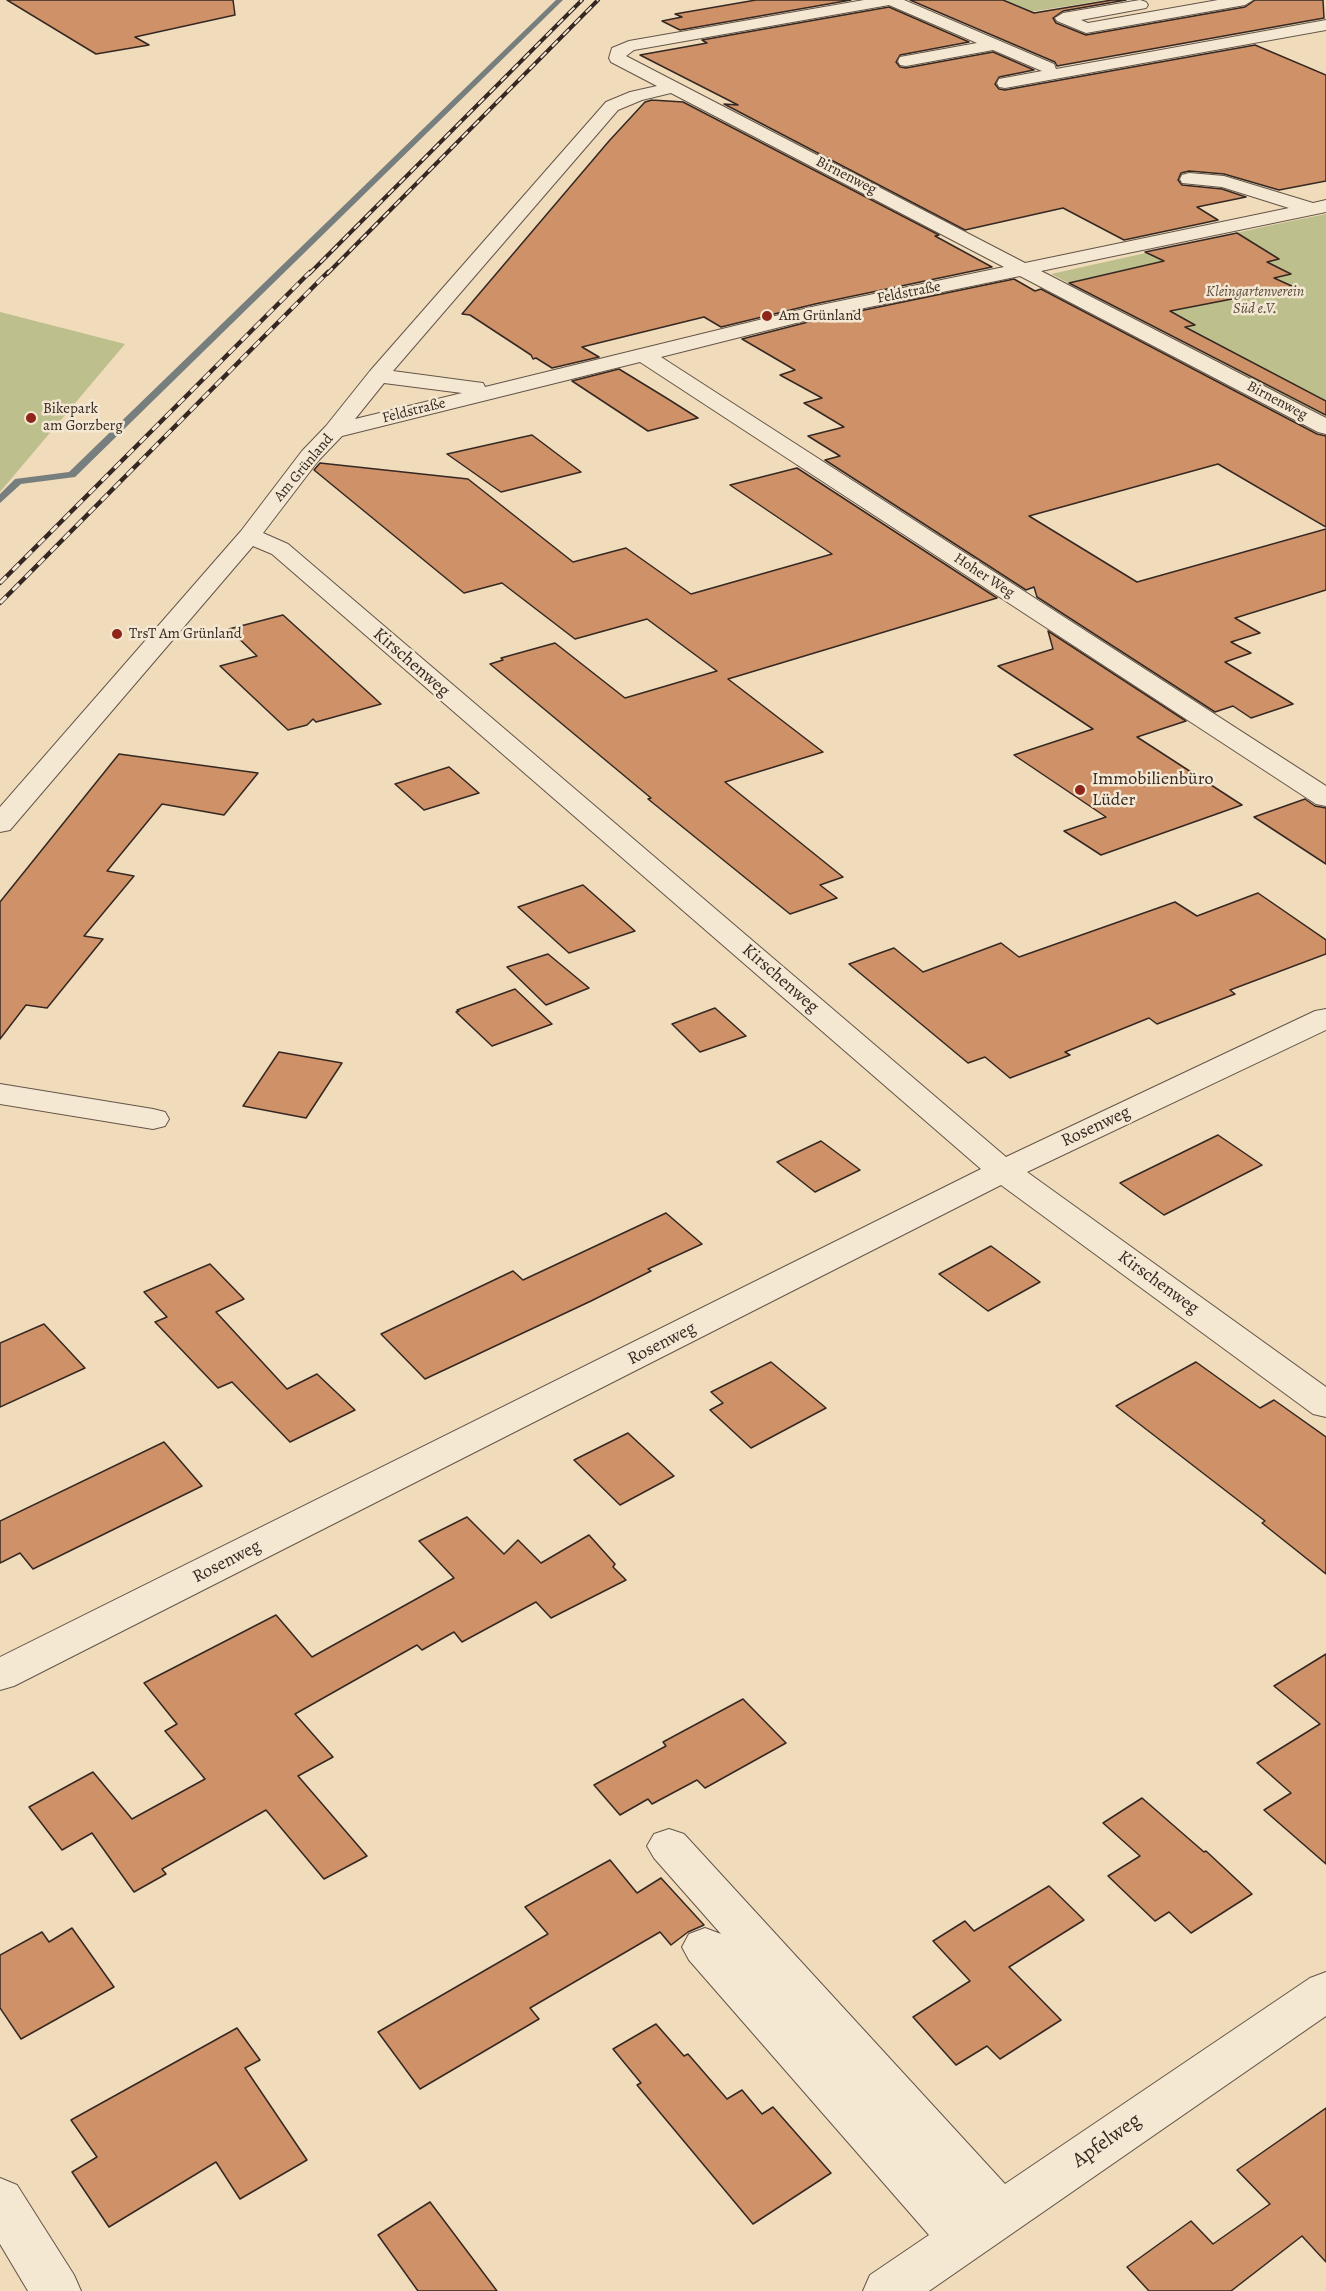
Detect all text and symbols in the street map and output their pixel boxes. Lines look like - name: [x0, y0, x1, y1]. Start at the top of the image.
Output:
- street label: Birnenweg: [812, 153, 880, 199]
- street label: Feldstraße: [876, 278, 942, 308]
- park label: Kleingartenverein Süd e.V.: [1206, 283, 1304, 318]
- place label: Am Grünland: [779, 307, 862, 325]
- marker: Am Grünland: [760, 309, 774, 323]
- street label: Birnenweg: [1244, 378, 1310, 424]
- street label: Feldstraße: [380, 394, 448, 428]
- place label: Bikepark am Gorzberg: [43, 400, 123, 435]
- marker: Bikepark am Gorzberg: [24, 411, 38, 425]
- street label: Am Grünland: [271, 431, 337, 505]
- street label: Hoher Weg: [950, 550, 1018, 602]
- street label: Kirschenweg: [368, 624, 454, 702]
- place label: TrsT Am Grünland: [129, 625, 242, 643]
- marker: TrsT Am Grünland: [110, 627, 124, 641]
- place label: Immobilienbüro Lüder: [1092, 769, 1213, 812]
- marker: Immobilienbüro Lüder: [1073, 783, 1087, 797]
- street label: Kirschenweg: [737, 940, 823, 1018]
- street label: Rosenweg: [1058, 1102, 1134, 1152]
- street label: Kirschenweg: [1113, 1246, 1203, 1320]
- street label: Rosenweg: [624, 1318, 700, 1370]
- street label: Rosenweg: [189, 1536, 265, 1588]
- street label: Apfelweg: [1068, 2108, 1146, 2174]

